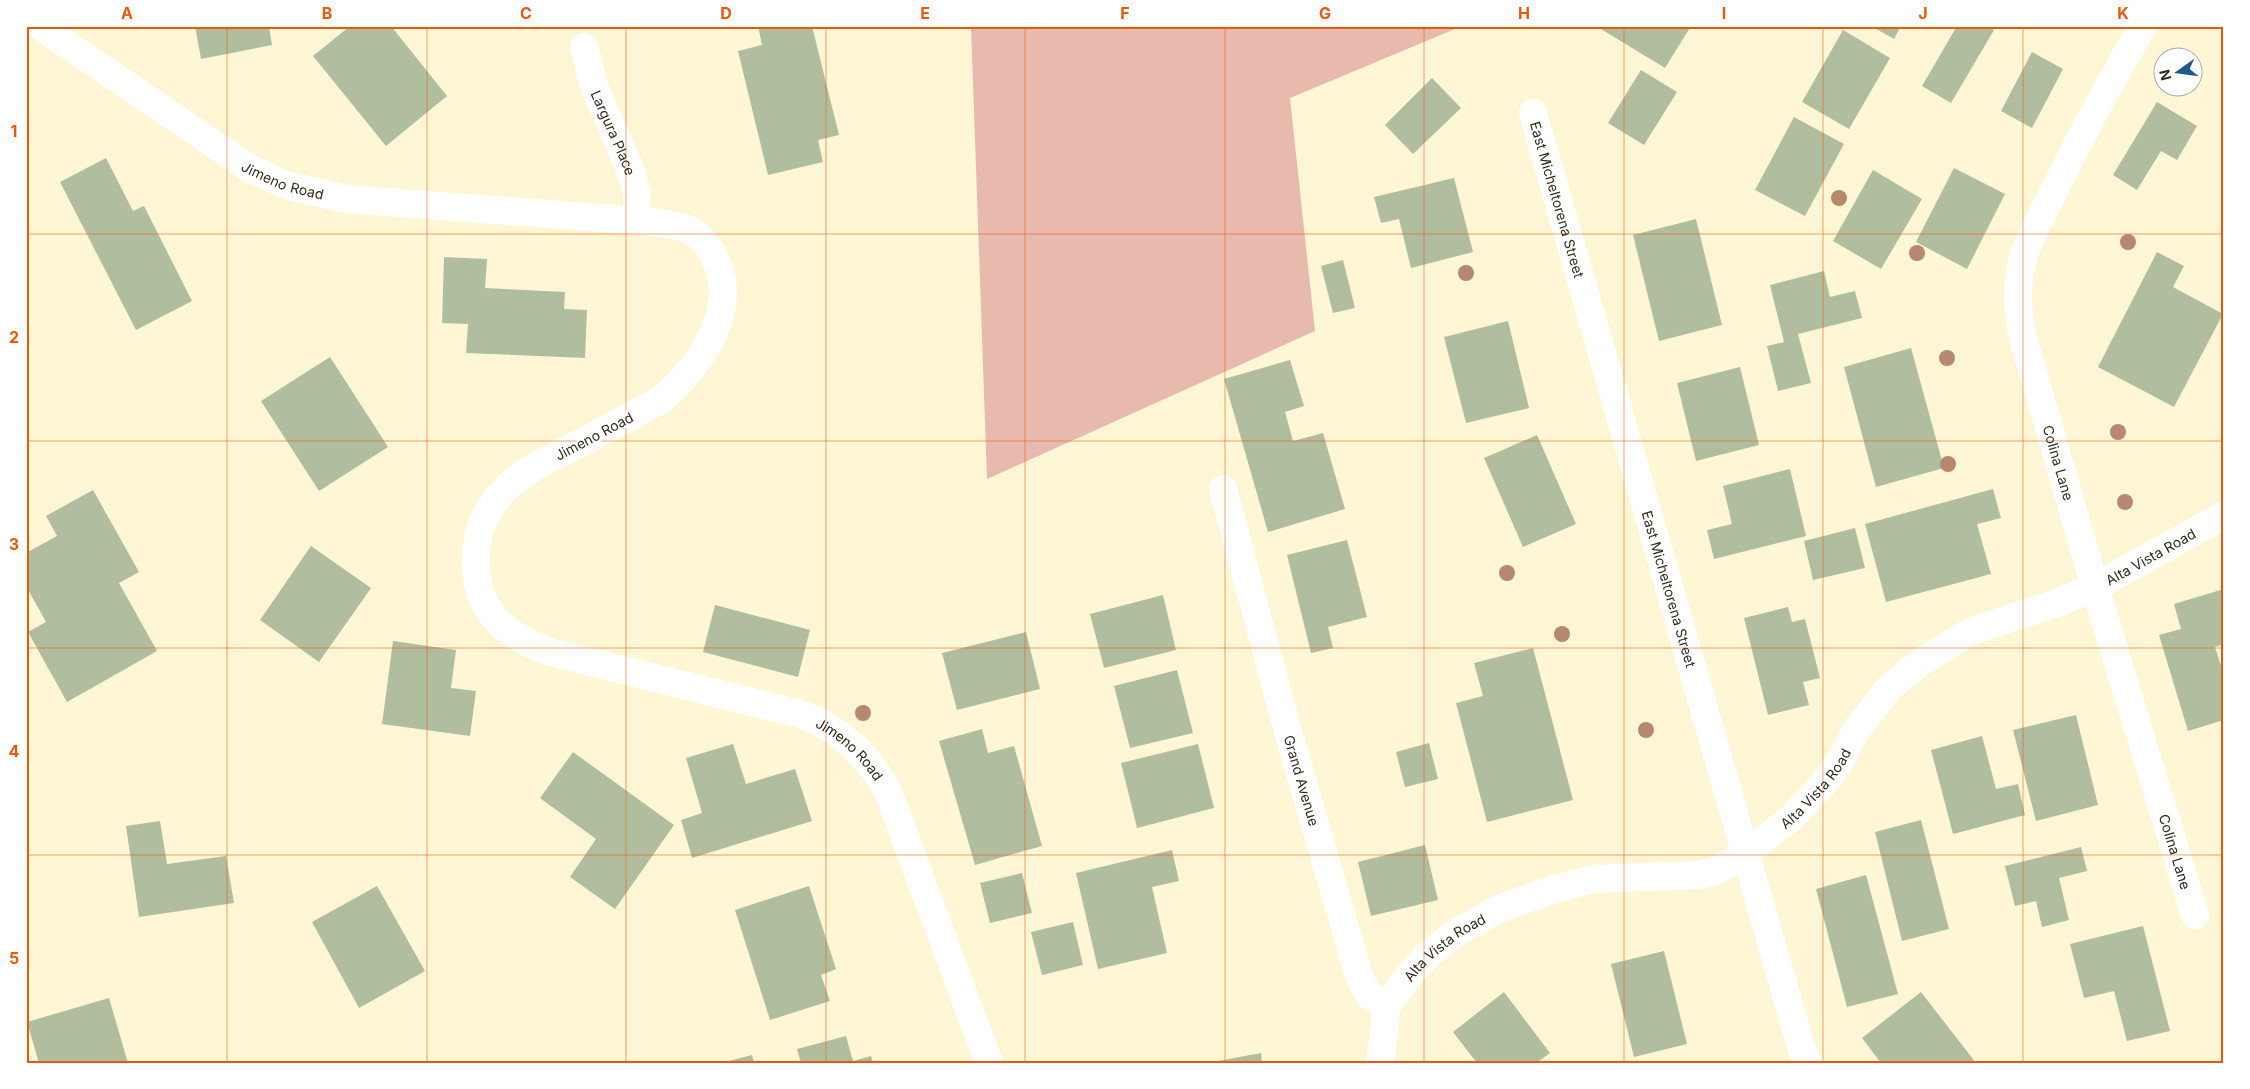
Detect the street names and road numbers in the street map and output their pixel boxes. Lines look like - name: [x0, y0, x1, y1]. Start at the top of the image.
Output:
- street label: Largura Place: [588, 87, 640, 177]
- street label: East Micheltorena Street: [1527, 119, 1588, 280]
- street label: Jimeno Road: [239, 157, 326, 202]
- street label: Jimeno Road: [552, 408, 636, 464]
- street label: Colina Lane: [2040, 423, 2078, 502]
- street label: East Micheltorena Street: [1639, 509, 1700, 669]
- street label: Alta Vista Road: [2102, 524, 2198, 588]
- street label: Jimeno Road: [813, 714, 887, 783]
- street label: Grand Avenue: [1281, 733, 1323, 828]
- street label: Alta Vista Road: [1776, 745, 1854, 832]
- street label: Colina Lane: [2156, 812, 2195, 891]
- street label: Alta Vista Road: [1400, 910, 1488, 984]

